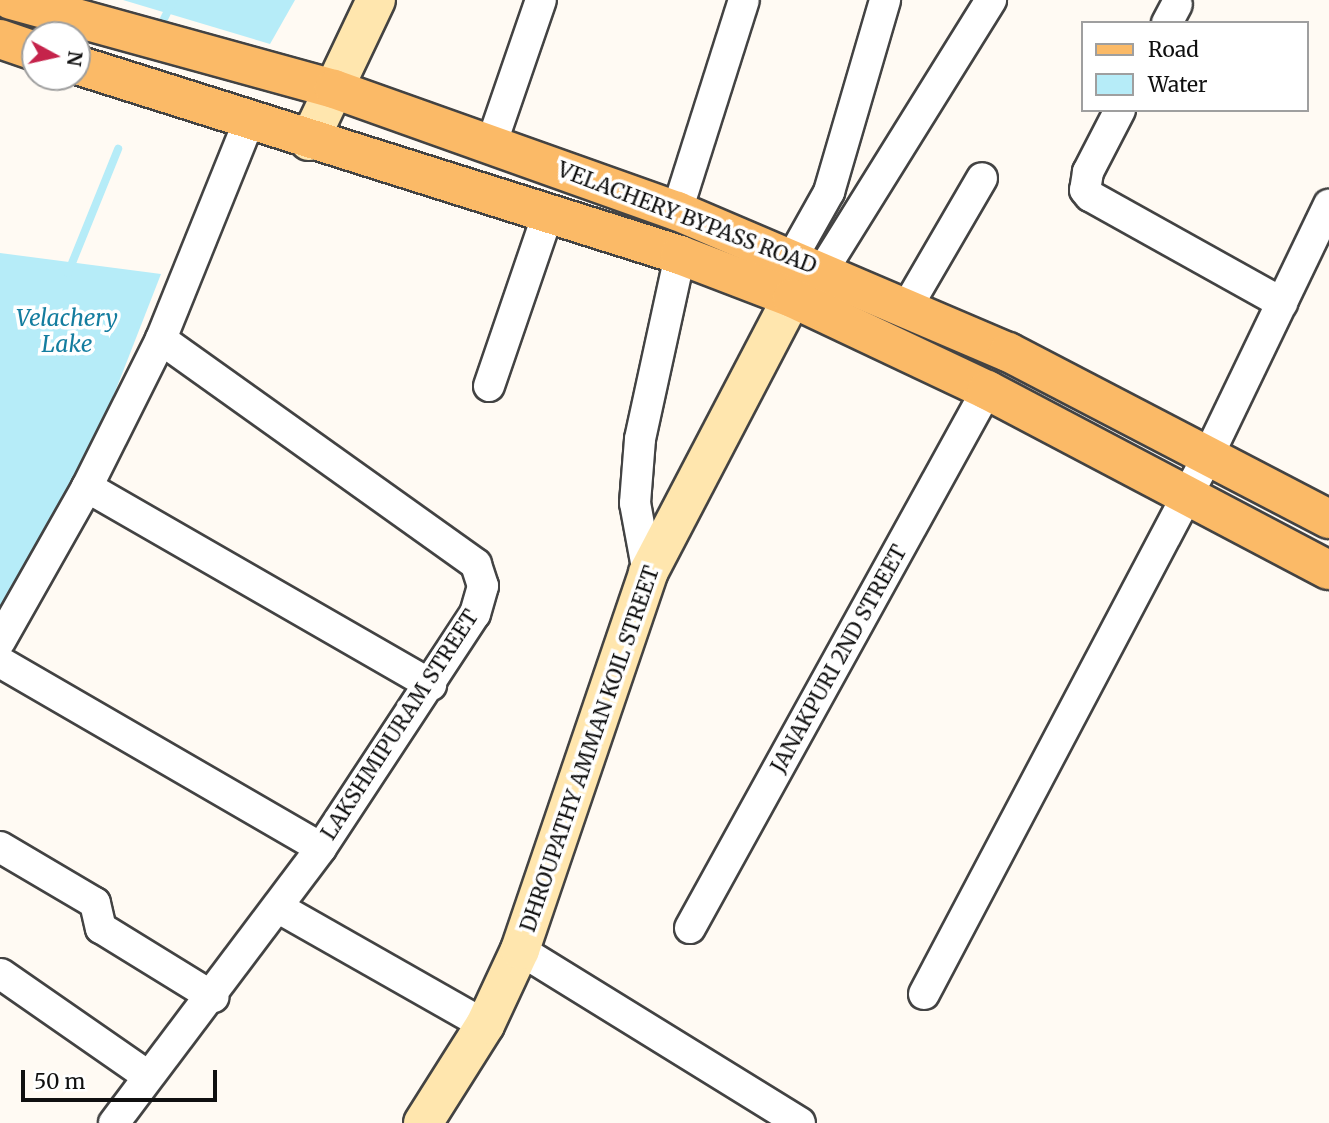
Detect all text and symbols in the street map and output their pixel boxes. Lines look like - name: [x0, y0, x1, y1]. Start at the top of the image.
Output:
- north arrow: [21, 21, 91, 91]
- legend: [1080, 21, 1308, 112]
- text: Road: [1148, 36, 1199, 63]
- text: N: [62, 50, 88, 68]
- text: Water: [1148, 71, 1207, 98]
- street label: VELACHERY BYPASS ROAD: [554, 157, 820, 279]
- water label: Velachery Lake: [16, 304, 118, 358]
- street label: JANAKPURI 2ND STREET: [766, 541, 912, 777]
- street label: DHROUPATHY AMMAN KOIL STREET: [515, 563, 665, 935]
- street label: LAKSHMIPURAM STREET: [316, 605, 484, 845]
- scale bar: [24, 1056, 220, 1100]
- text: 50 m: [34, 1068, 85, 1095]

